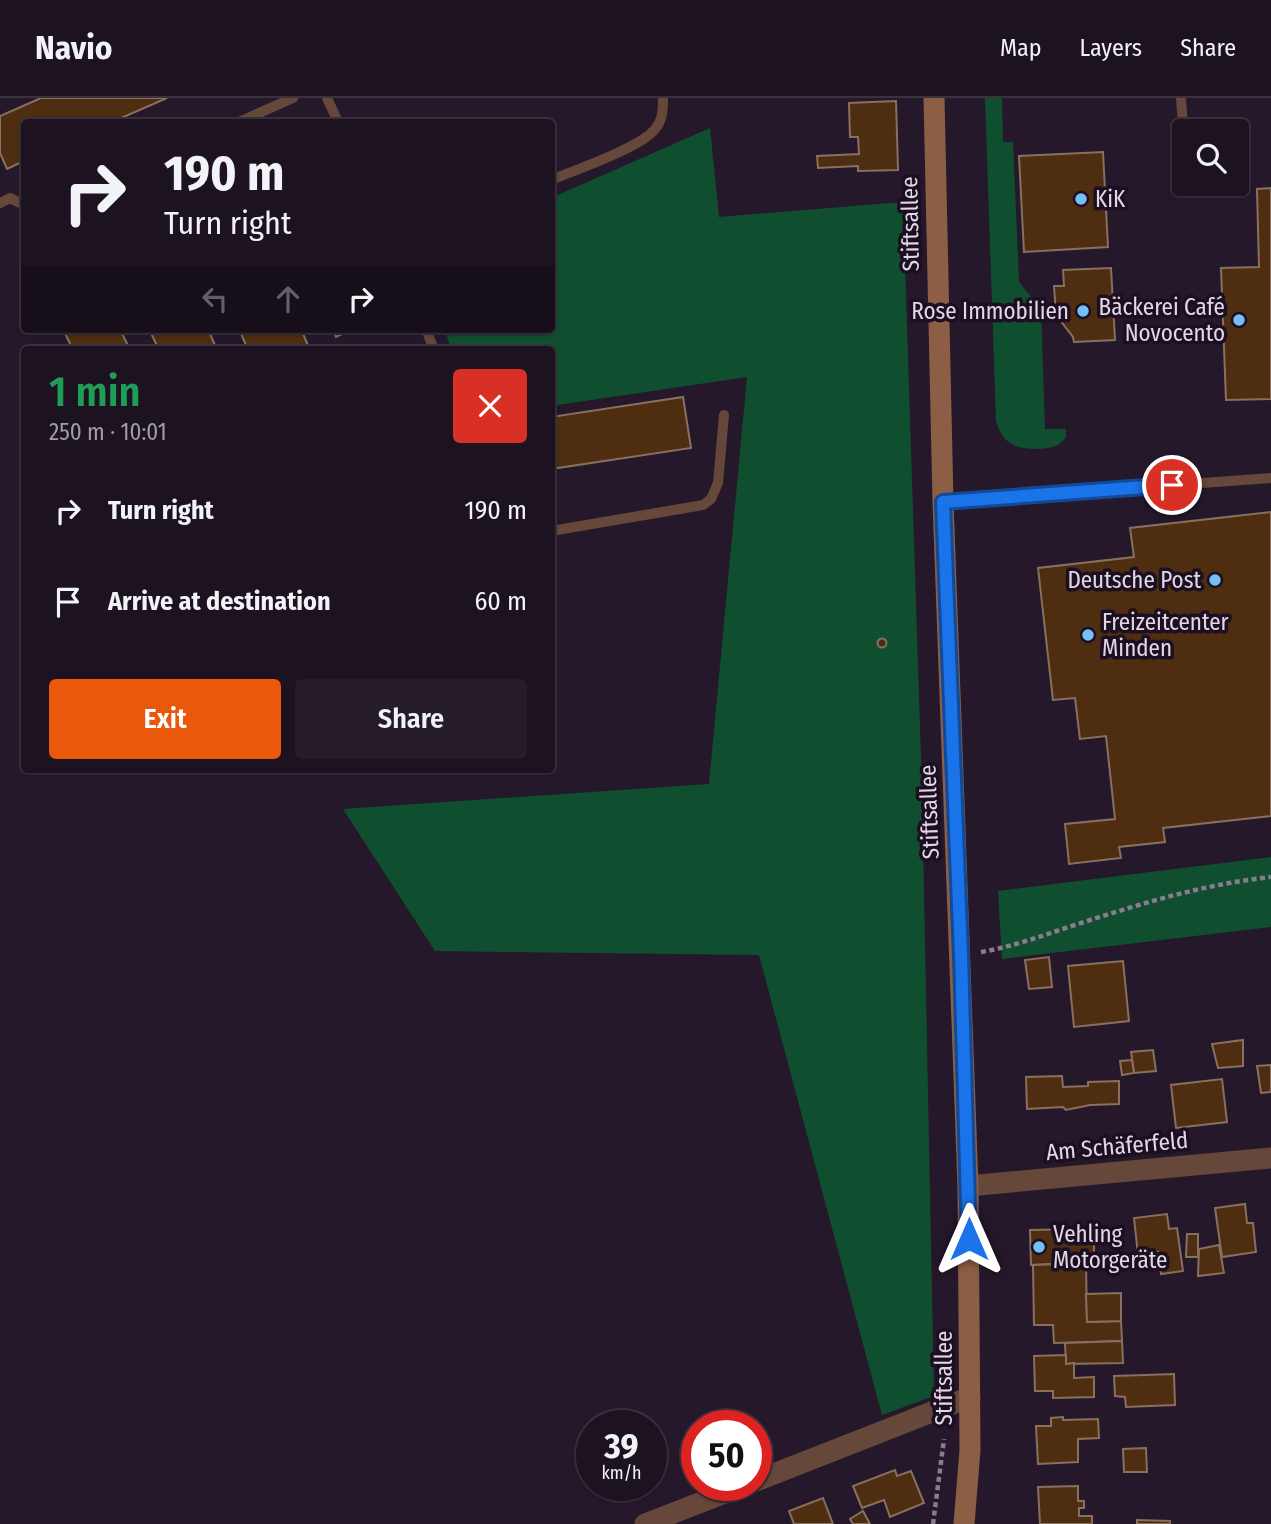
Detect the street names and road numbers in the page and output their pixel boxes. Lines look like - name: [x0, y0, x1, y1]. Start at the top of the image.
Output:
- street label: Stiftsallee: [895, 176, 925, 272]
- street label: Stiftsallee: [913, 764, 945, 860]
- street label: Am Schäferfeld: [1045, 1126, 1189, 1166]
- street label: Stiftsallee: [930, 1331, 958, 1425]

